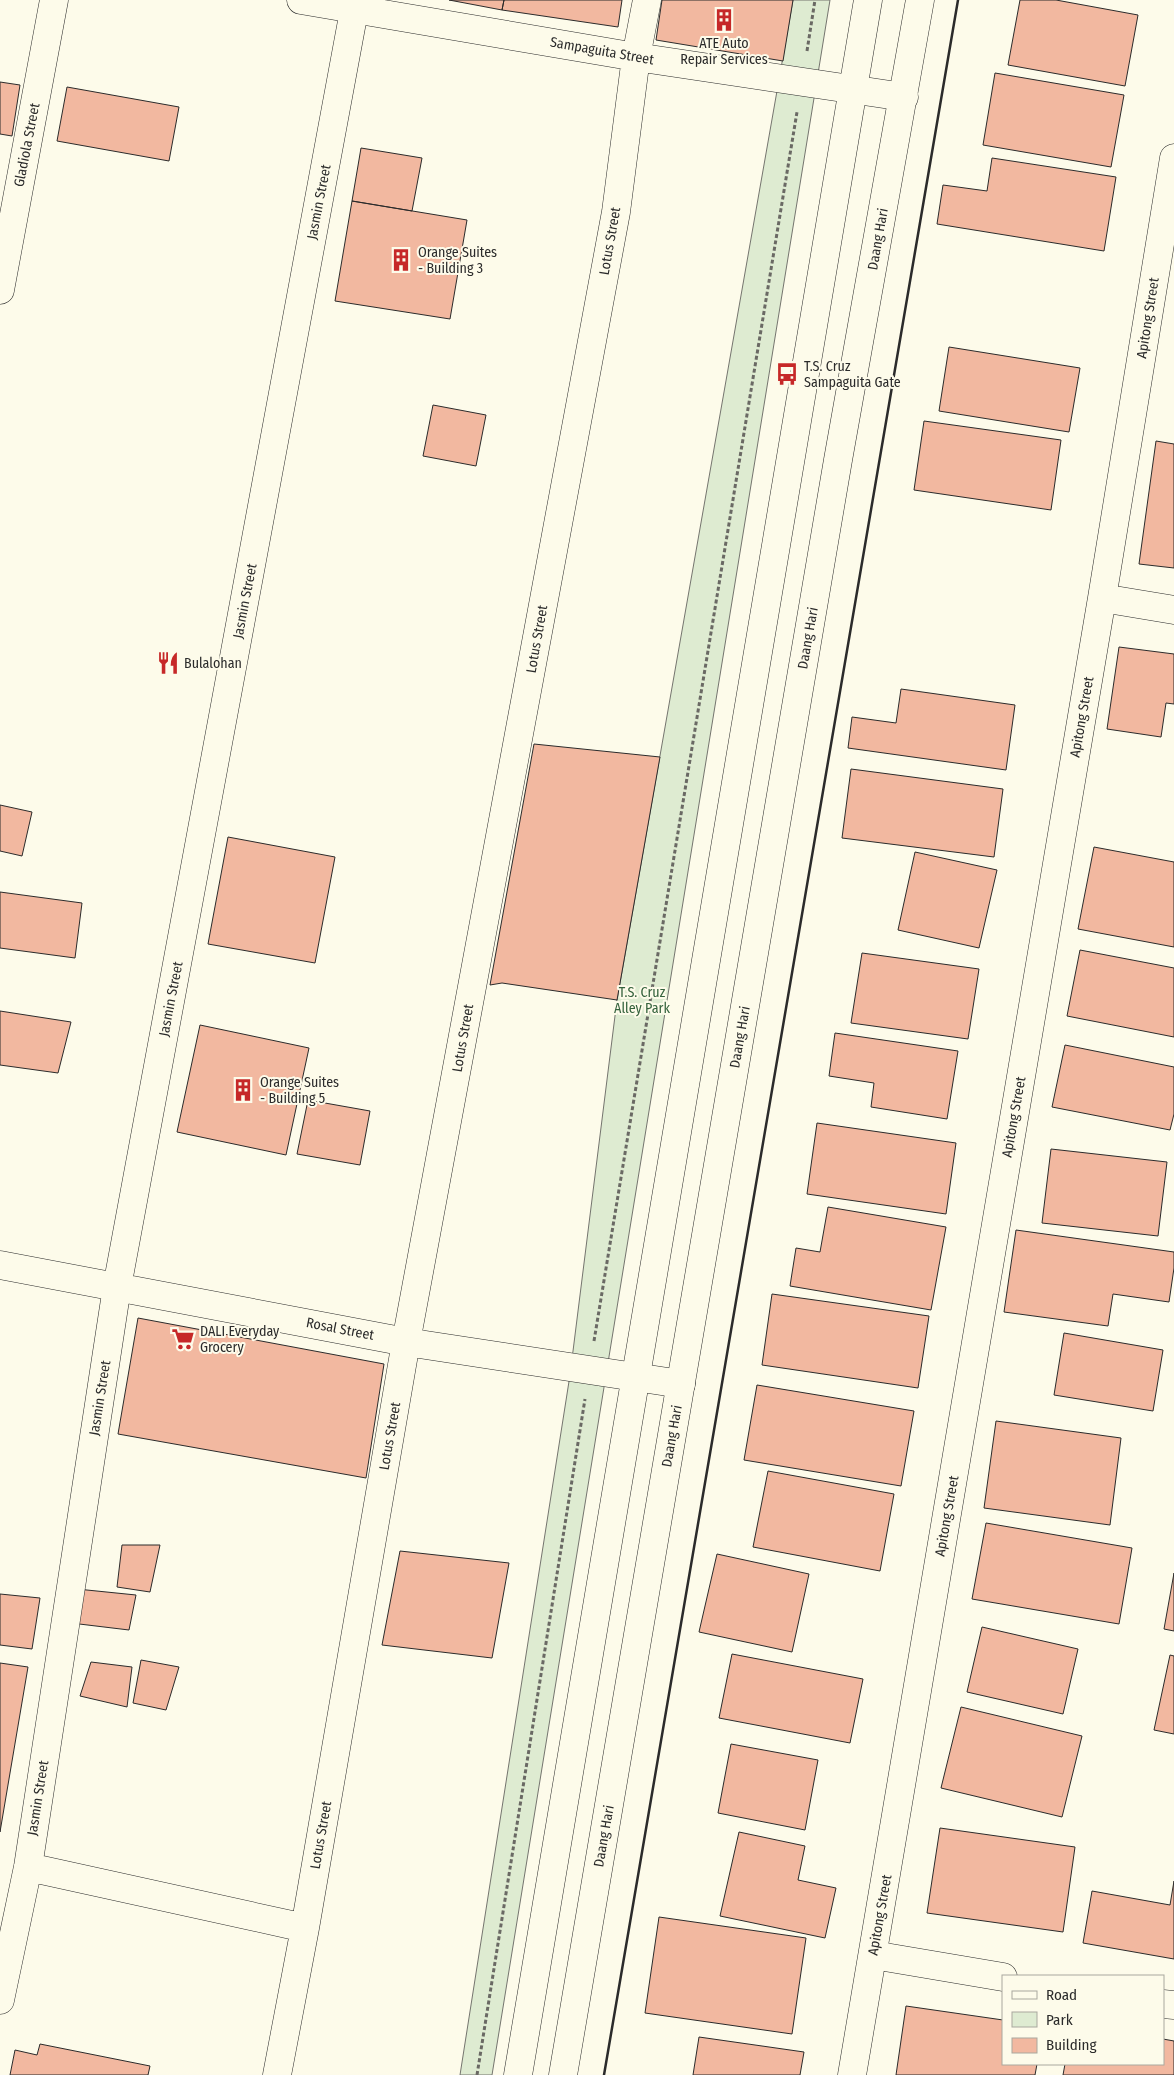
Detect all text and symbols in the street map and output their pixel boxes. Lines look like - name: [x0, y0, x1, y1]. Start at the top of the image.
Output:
- building icon: ATE Auto Repair Services: [711, 7, 737, 33]
- street label: Sampaguita Street: [549, 34, 656, 69]
- place label: ATE Auto Repair Services: [680, 35, 768, 68]
- street label: Gladiola Street: [11, 101, 44, 188]
- street label: Jasmin Street: [303, 163, 335, 241]
- street label: Lotus Street: [596, 205, 624, 276]
- street label: Daang Hari: [864, 207, 892, 271]
- place label: Orange Suites - Building 3: [418, 244, 497, 277]
- building icon: Orange Suites - Building 3: [388, 247, 414, 273]
- street label: Apitong Street: [1133, 276, 1163, 360]
- place label: T.S. Cruz Sampaguita Gate: [804, 358, 901, 391]
- bus stop icon: T.S. Cruz Sampaguita Gate: [774, 361, 800, 387]
- street label: Jasmin Street: [229, 562, 261, 640]
- street label: Lotus Street: [523, 603, 551, 674]
- street label: Daang Hari: [794, 606, 822, 670]
- restaurant icon: Bulalohan: [155, 650, 181, 676]
- place label: Bulalohan: [184, 655, 242, 672]
- street label: Apitong Street: [1067, 675, 1098, 759]
- street label: Jasmin Street: [155, 960, 187, 1038]
- park label: T.S. Cruz Alley Park: [614, 984, 670, 1017]
- street label: Lotus Street: [449, 1002, 477, 1073]
- street label: Daang Hari: [726, 1005, 754, 1069]
- place label: Orange Suites - Building 5: [260, 1074, 339, 1107]
- street label: Apitong Street: [999, 1075, 1030, 1159]
- building icon: Orange Suites - Building 5: [230, 1077, 256, 1103]
- street label: Rosal Street: [305, 1314, 376, 1344]
- place label: DALI Everyday Grocery: [200, 1323, 280, 1356]
- supermarket icon: DALI Everyday Grocery: [170, 1326, 196, 1352]
- street label: Jasmin Street: [86, 1359, 114, 1437]
- street label: Lotus Street: [376, 1400, 404, 1471]
- street label: Daang Hari: [658, 1404, 686, 1468]
- street label: Apitong Street: [932, 1474, 963, 1558]
- street label: Jasmin Street: [24, 1759, 52, 1837]
- street label: Lotus Street: [307, 1799, 335, 1870]
- street label: Daang Hari: [590, 1804, 618, 1868]
- street label: Apitong Street: [865, 1873, 896, 1957]
- legend: [1002, 1975, 1164, 2065]
- text: Road: [1046, 1986, 1077, 2004]
- text: Park: [1046, 2011, 1073, 2029]
- text: Building: [1046, 2036, 1097, 2054]

